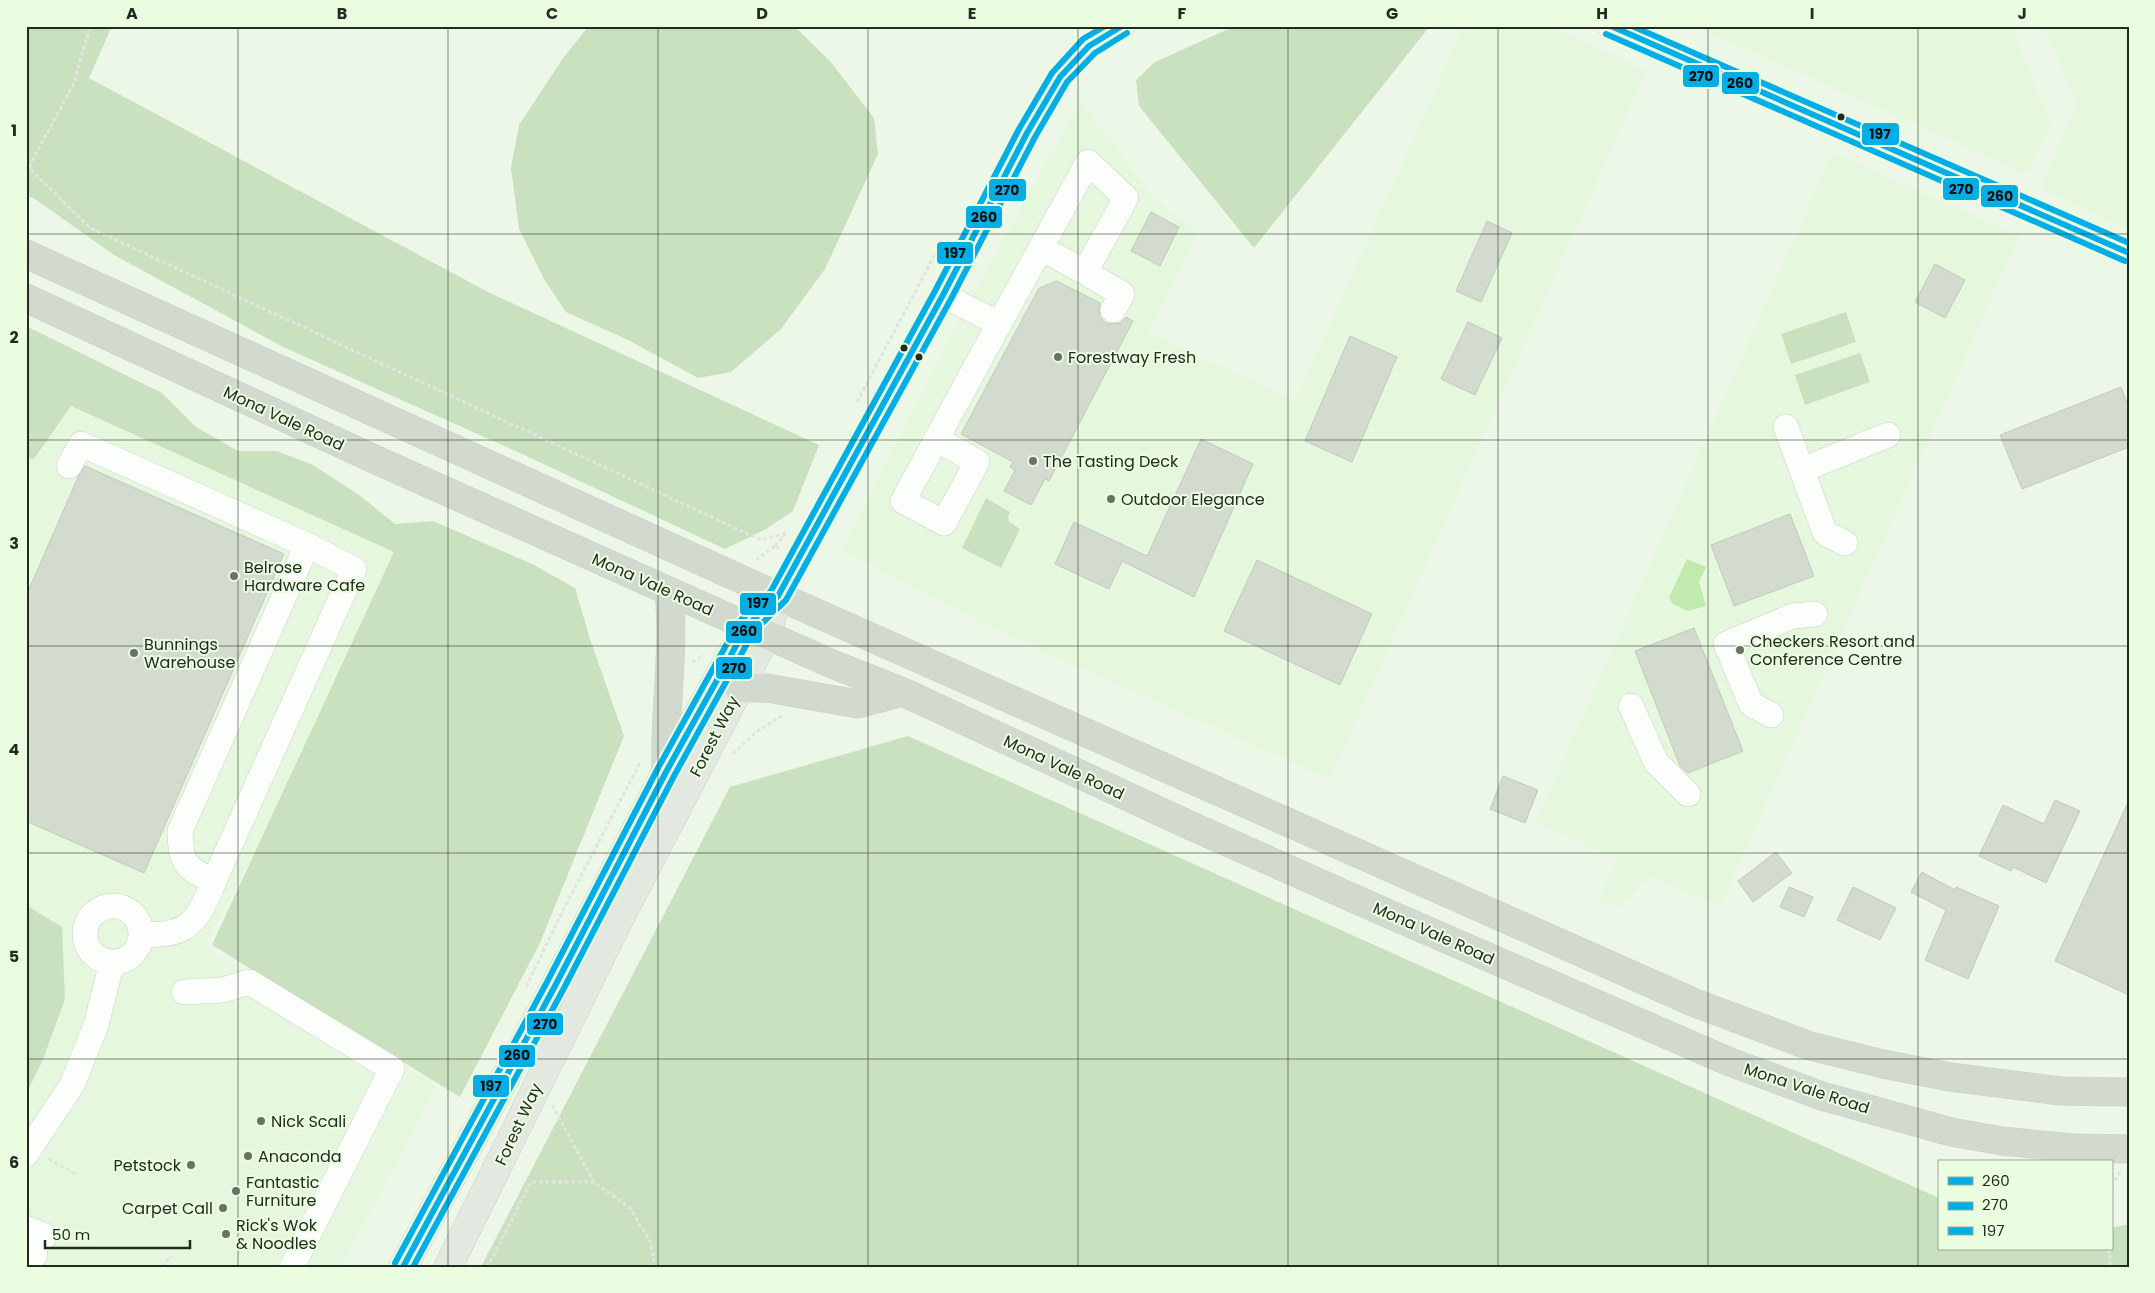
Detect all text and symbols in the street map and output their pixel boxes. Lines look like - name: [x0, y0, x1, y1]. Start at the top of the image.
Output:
- text: A: [126, 2, 138, 25]
- text: B: [337, 2, 347, 25]
- text: C: [546, 2, 558, 25]
- text: D: [756, 2, 768, 25]
- text: E: [968, 2, 976, 25]
- text: F: [1178, 2, 1187, 25]
- text: G: [1386, 2, 1398, 25]
- text: H: [1596, 2, 1608, 25]
- text: I: [1810, 2, 1814, 25]
- text: J: [2017, 2, 2027, 25]
- line badge: 270: [1682, 64, 1720, 88]
- text: 270: [1689, 66, 1713, 86]
- line badge: 260: [1721, 71, 1760, 95]
- text: 260: [1727, 73, 1753, 93]
- unlabelled marker: [1836, 112, 1846, 122]
- text: 1: [11, 119, 17, 142]
- line badge: 197: [1861, 122, 1900, 146]
- text: 197: [1869, 124, 1891, 144]
- line badge: 270: [1942, 177, 1980, 201]
- line badge: 270: [988, 178, 1027, 202]
- text: 270: [1949, 179, 1973, 199]
- text: 270: [995, 180, 1019, 200]
- line badge: 260: [1980, 184, 2019, 208]
- text: 260: [1987, 186, 2013, 206]
- line badge: 260: [965, 205, 1003, 229]
- text: 260: [971, 207, 997, 227]
- line badge: 197: [936, 241, 974, 265]
- text: 197: [944, 243, 966, 263]
- text: 2: [9, 326, 19, 349]
- unlabelled marker: [899, 343, 909, 353]
- place label: Forestway Fresh: [1068, 346, 1196, 369]
- marker: Forestway Fresh: [1052, 351, 1064, 363]
- unlabelled marker: [914, 352, 924, 362]
- street label: Mona Vale Road: [220, 380, 348, 456]
- place label: The Tasting Deck: [1043, 450, 1179, 473]
- marker: The Tasting Deck: [1027, 455, 1039, 467]
- place label: Outdoor Elegance: [1121, 488, 1265, 511]
- marker: Outdoor Elegance: [1105, 493, 1117, 505]
- text: 3: [9, 532, 19, 555]
- street label: Mona Vale Road: [588, 547, 717, 622]
- place label: Belrose Hardware Cafe: [244, 556, 365, 597]
- marker: Belrose Hardware Cafe: [228, 570, 240, 582]
- line badge: 197: [739, 592, 777, 616]
- text: 197: [747, 593, 769, 613]
- line badge: 260: [725, 620, 763, 644]
- text: 260: [731, 621, 757, 641]
- place label: Checkers Resort and Conference Centre: [1750, 630, 1915, 671]
- place label: Bunnings Warehouse: [144, 633, 235, 674]
- marker: Checkers Resort and Conference Centre: [1734, 644, 1746, 656]
- marker: Bunnings Warehouse: [128, 647, 140, 659]
- line badge: 270: [715, 656, 753, 680]
- text: 270: [722, 658, 746, 678]
- street label: Forest Way: [684, 692, 745, 781]
- street label: Mona Vale Road: [1000, 729, 1128, 805]
- text: 4: [9, 738, 20, 761]
- street label: Mona Vale Road: [1369, 896, 1498, 971]
- text: 5: [9, 945, 19, 968]
- line badge: 270: [526, 1012, 564, 1036]
- text: 270: [533, 1014, 557, 1034]
- line badge: 260: [498, 1044, 536, 1068]
- text: 260: [504, 1045, 530, 1065]
- street label: Mona Vale Road: [1741, 1057, 1873, 1120]
- line badge: 197: [472, 1074, 510, 1098]
- text: 197: [480, 1076, 502, 1096]
- street label: Forest Way: [489, 1079, 547, 1169]
- place label: Nick Scali: [271, 1110, 346, 1133]
- marker: Nick Scali: [255, 1115, 267, 1127]
- place label: Anaconda: [258, 1145, 342, 1168]
- marker: Anaconda: [242, 1150, 254, 1162]
- text: 6: [9, 1151, 19, 1174]
- place label: Petstock: [114, 1154, 182, 1177]
- marker: Petstock: [185, 1159, 197, 1171]
- legend: [1938, 1160, 2112, 1250]
- text: 260: [1982, 1170, 2010, 1191]
- place label: Fantastic Furniture: [246, 1171, 320, 1212]
- marker: Fantastic Furniture: [230, 1185, 242, 1197]
- text: 270: [1982, 1194, 2008, 1215]
- place label: Carpet Call: [122, 1197, 213, 1220]
- marker: Carpet Call: [217, 1202, 229, 1214]
- place label: Rick's Wok & Noodles: [236, 1214, 318, 1255]
- scale bar: [45, 1218, 190, 1250]
- text: 197: [1982, 1220, 2004, 1241]
- text: 50 m: [52, 1224, 90, 1245]
- marker: Rick's Wok & Noodles: [220, 1228, 232, 1240]

